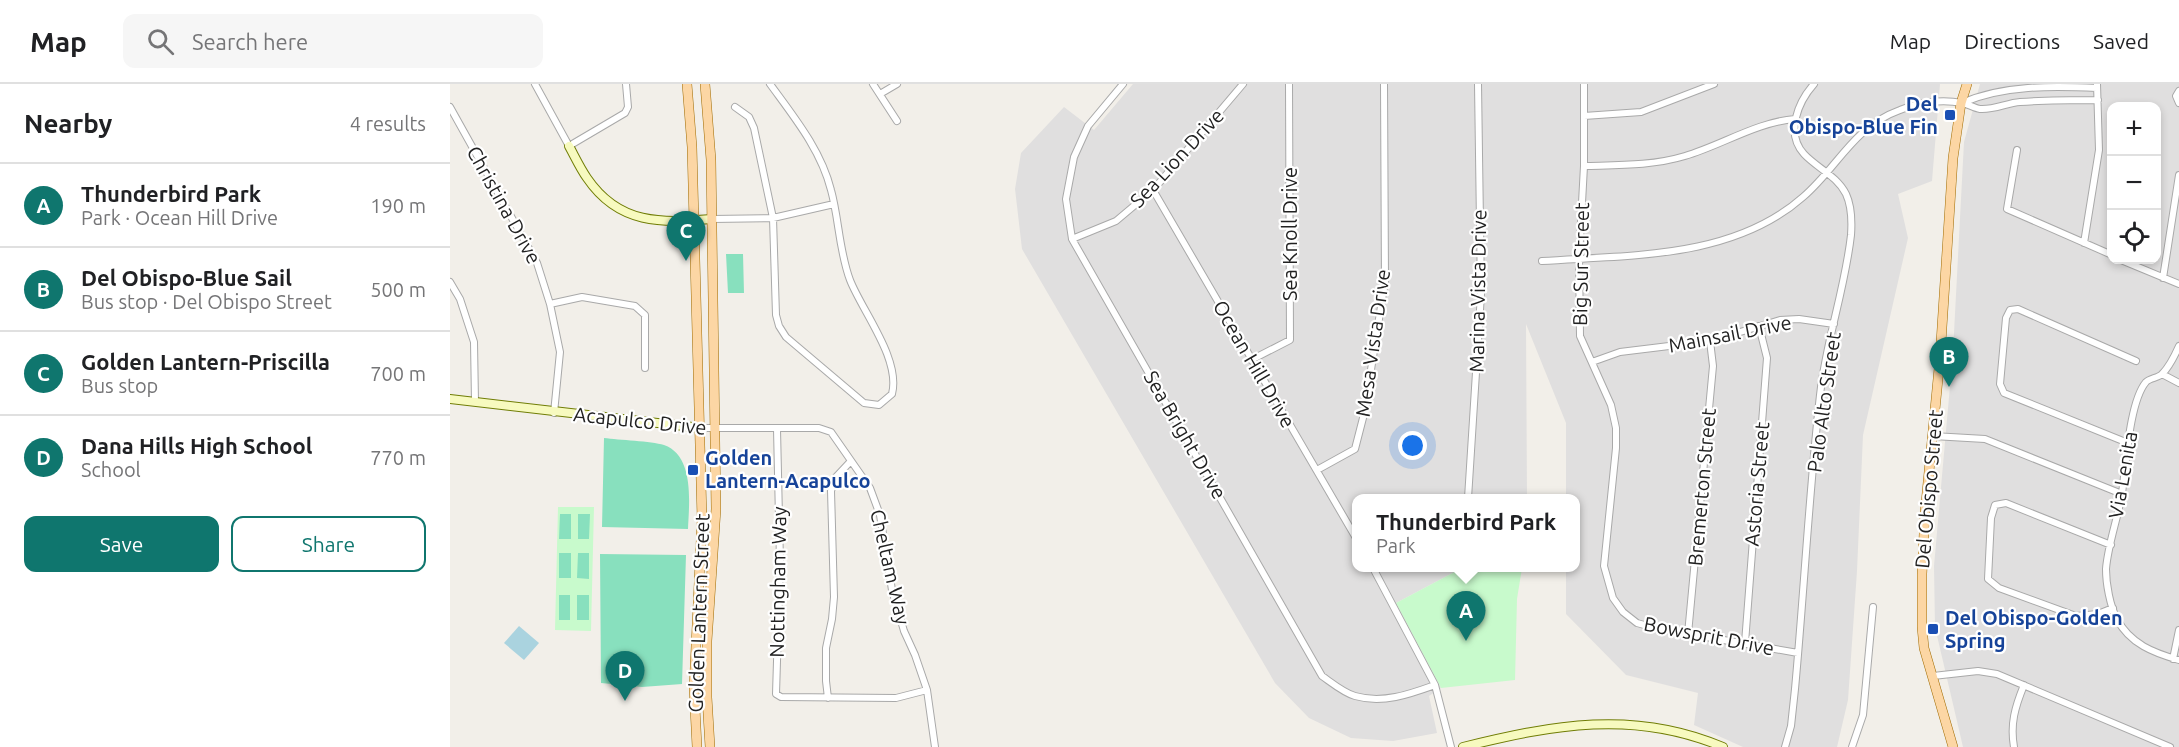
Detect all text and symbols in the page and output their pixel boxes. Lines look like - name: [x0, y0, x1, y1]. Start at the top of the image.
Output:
- search box: [123, 14, 543, 68]
- icon: search: [144, 25, 177, 58]
- text: Map: [30, 26, 87, 57]
- text: Search here: [192, 29, 308, 54]
- text: Map: [1890, 29, 1931, 53]
- text: Directions: [1964, 29, 2060, 53]
- text: Saved: [2093, 29, 2149, 53]
- place label: Del Obispo-Blue Fin: [1789, 92, 1938, 138]
- map controls: [2107, 102, 2161, 264]
- button: +: [2107, 102, 2161, 156]
- street label: Sea Lion Drive: [1125, 104, 1228, 212]
- marker: Del Obispo-Blue Fin: [1943, 108, 1957, 122]
- text: Nearby: [24, 109, 112, 138]
- text: 4 results: [350, 112, 426, 135]
- street label: Christina Drive: [463, 142, 546, 268]
- button: −: [2107, 156, 2161, 210]
- street label: Sea Knoll Drive: [1278, 167, 1301, 301]
- text: Thunderbird Park: [81, 181, 261, 206]
- text: A: [36, 194, 51, 217]
- text: 190 m: [370, 194, 426, 217]
- street label: Big Sur Street: [1568, 202, 1593, 326]
- text: Park · Ocean Hill Drive: [81, 206, 278, 229]
- street label: Marina Vista Drive: [1465, 209, 1490, 373]
- button: locate: [2107, 210, 2161, 264]
- pin: C: [666, 212, 706, 261]
- text: Del Obispo-Blue Sail: [81, 265, 292, 290]
- street label: Mesa Vista Drive: [1351, 268, 1394, 418]
- text: B: [37, 278, 50, 301]
- text: 500 m: [370, 278, 426, 301]
- text: Bus stop · Del Obispo Street: [81, 290, 332, 313]
- street label: Ocean Hill Drive: [1209, 296, 1300, 432]
- street label: Mainsail Drive: [1666, 310, 1793, 357]
- street label: Palo Alto Street: [1802, 330, 1845, 474]
- pin: B: [1930, 338, 1968, 387]
- text: Golden Lantern-Priscilla: [81, 349, 330, 374]
- text: C: [37, 362, 50, 385]
- text: 700 m: [370, 362, 426, 385]
- street label: Sea Bright Drive: [1139, 367, 1231, 503]
- text: Bus stop: [81, 374, 158, 397]
- street label: Acapulco Drive: [572, 402, 708, 439]
- street label: Bremerton Street: [1683, 407, 1720, 567]
- street label: Del Obispo Street: [1910, 408, 1947, 569]
- street label: Astoria Street: [1740, 421, 1773, 547]
- street label: Via Lenita: [2103, 429, 2142, 521]
- your location: [1398, 431, 1427, 460]
- text: Dana Hills High School: [81, 433, 312, 458]
- text: D: [36, 446, 51, 469]
- text: 770 m: [370, 446, 426, 469]
- place label: Golden Lantern-Acapulco: [705, 446, 870, 492]
- text: School: [81, 458, 141, 481]
- marker: Golden Lantern-Acapulco: [686, 463, 700, 477]
- popup: [1352, 494, 1580, 572]
- street label: Nottingham Way: [765, 506, 790, 658]
- street label: Cheltam Way: [866, 507, 915, 627]
- text: Thunderbird Park: [1376, 509, 1556, 534]
- street label: Golden Lantern Street: [684, 513, 713, 713]
- button: Save: [24, 516, 219, 572]
- button: Share: [231, 516, 426, 572]
- text: Park: [1376, 534, 1416, 557]
- pin: A: [1446, 592, 1486, 641]
- place label: Del Obispo-Golden Spring: [1945, 606, 2123, 652]
- street label: Bowsprit Drive: [1642, 612, 1776, 659]
- marker: Del Obispo-Golden Spring: [1926, 622, 1940, 636]
- pin: D: [606, 652, 645, 701]

